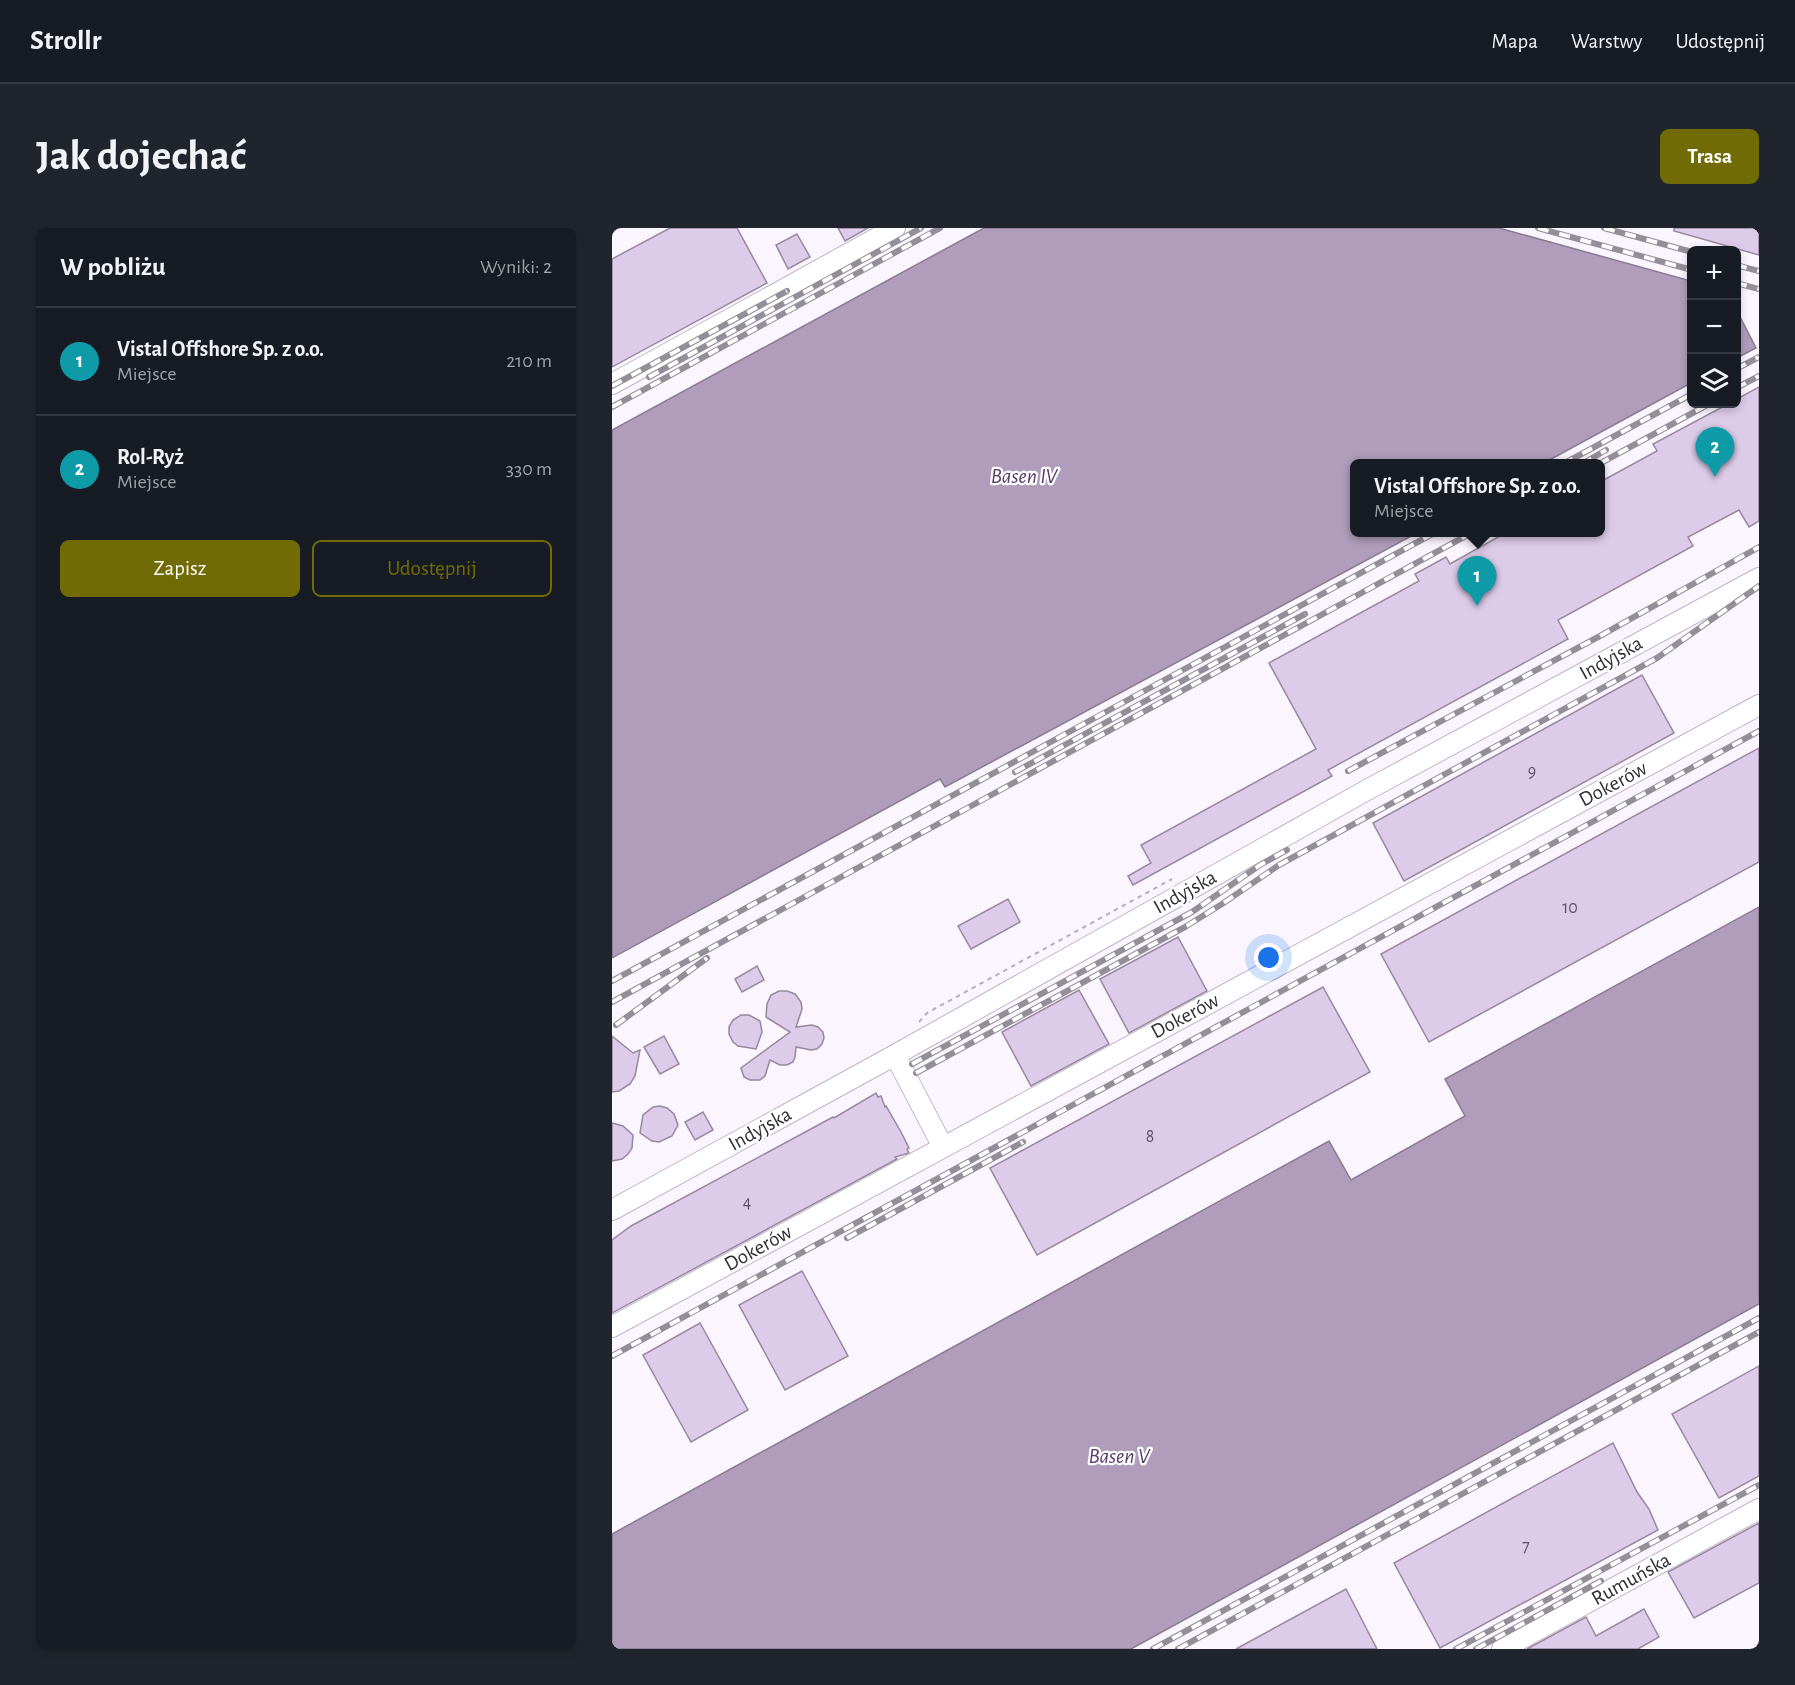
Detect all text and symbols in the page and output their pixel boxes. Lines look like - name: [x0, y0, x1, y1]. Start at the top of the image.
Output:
- text: Strollr: [30, 27, 101, 55]
- text: Mapa: [1492, 31, 1538, 52]
- text: Warstwy: [1571, 31, 1642, 52]
- text: Udostępnij: [1675, 31, 1765, 52]
- button: Trasa: [1660, 129, 1759, 184]
- text: Jak dojechać: [36, 135, 246, 177]
- map controls: [1687, 246, 1741, 408]
- button: +: [1687, 246, 1741, 300]
- text: W pobliżu: [60, 254, 166, 280]
- text: Wyniki: 2: [480, 257, 552, 277]
- button: −: [1687, 300, 1741, 354]
- text: Vistal Offshore Sp. z o.o.: [117, 338, 324, 360]
- text: 1: [76, 351, 83, 371]
- text: 210 m: [506, 351, 552, 371]
- button: layers: [1687, 354, 1741, 408]
- text: Miejsce: [117, 364, 176, 384]
- pin: 2: [1696, 428, 1734, 477]
- text: Rol-Ryż: [117, 446, 184, 468]
- text: 2: [75, 459, 84, 479]
- text: 330 m: [506, 459, 552, 479]
- popup: [1350, 459, 1605, 537]
- water label: Basen IV: [991, 465, 1059, 487]
- text: Miejsce: [117, 472, 176, 492]
- text: Vistal Offshore Sp. z o.o.: [1374, 475, 1581, 497]
- text: Miejsce: [1374, 501, 1433, 521]
- button: Zapisz: [60, 540, 300, 597]
- button: Udostępnij: [312, 540, 552, 597]
- pin: 1: [1458, 556, 1496, 606]
- street label: Indyjska: [1576, 632, 1646, 684]
- street label: Dokerów: [1576, 757, 1650, 811]
- house number: 9: [1528, 763, 1536, 781]
- street label: Indyjska: [1150, 866, 1220, 918]
- house number: 10: [1562, 899, 1578, 917]
- your location: [1254, 943, 1283, 972]
- street label: Dokerów: [1148, 989, 1222, 1043]
- street label: Indyjska: [725, 1103, 795, 1155]
- house number: 8: [1146, 1128, 1154, 1146]
- house number: 4: [743, 1194, 752, 1212]
- street label: Dokerów: [721, 1221, 795, 1275]
- water label: Basen V: [1088, 1445, 1151, 1467]
- house number: 7: [1522, 1538, 1530, 1556]
- street label: Rumuńska: [1588, 1549, 1674, 1609]

